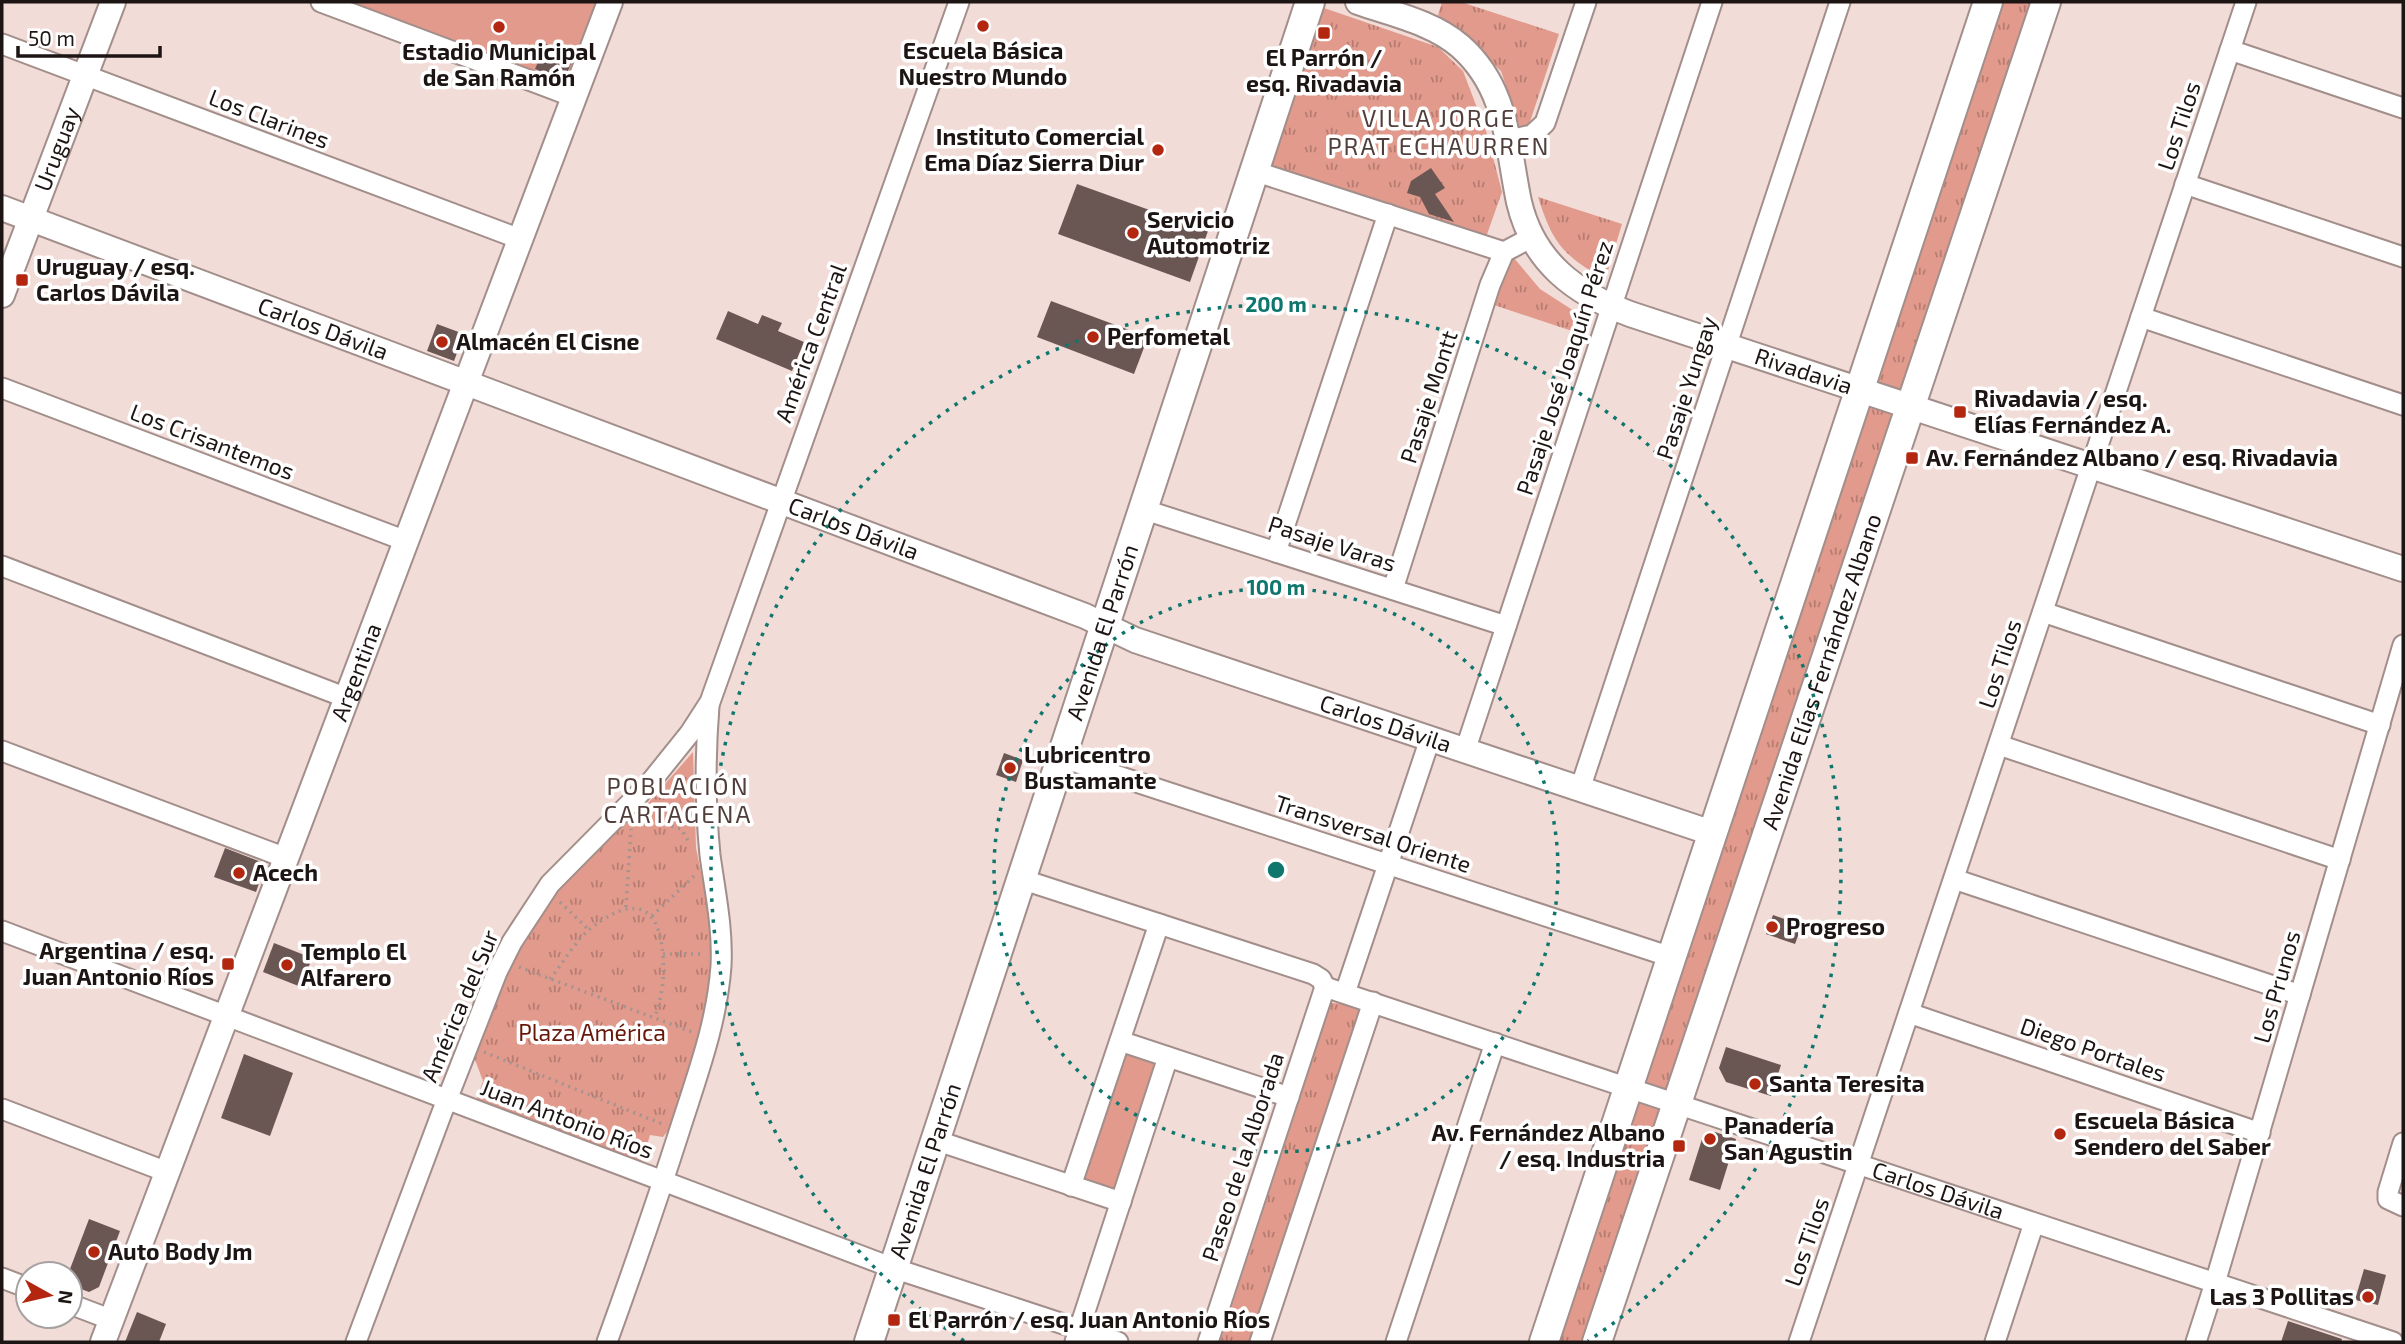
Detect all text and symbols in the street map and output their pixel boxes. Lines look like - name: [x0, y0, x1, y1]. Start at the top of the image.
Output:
- scale bar: [18, 14, 159, 58]
- marker: Escuela Básica Nuestro Mundo: [975, 18, 991, 34]
- marker: Estadio Municipal de San Ramón: [491, 19, 507, 35]
- text: 50 m: [28, 25, 75, 50]
- marker: El Parrón / esq. Rivadavia: [1316, 25, 1332, 41]
- place label: Escuela Básica Nuestro Mundo: [899, 36, 1067, 90]
- place label: Estadio Municipal de San Ramón: [402, 37, 596, 91]
- place label: El Parrón / esq. Rivadavia: [1246, 43, 1402, 97]
- street label: Los Tilos: [2151, 78, 2206, 174]
- street label: Los Clarines: [205, 82, 333, 154]
- street label: Uruguay: [28, 102, 85, 195]
- district label: VILLA JORGE PRAT ECHAURREN: [1327, 103, 1551, 160]
- place label: Instituto Comercial Ema Díaz Sierra Diur: [924, 122, 1144, 176]
- marker: Instituto Comercial Ema Díaz Sierra Diur: [1150, 142, 1166, 158]
- place label: Servicio Automotriz: [1147, 205, 1270, 259]
- marker: Servicio Automotriz: [1125, 225, 1141, 241]
- street label: Pasaje José Joaquín Pérez: [1510, 237, 1618, 498]
- place label: Uruguay / esq. Carlos Dávila: [36, 252, 195, 306]
- street label: América Central: [768, 259, 852, 426]
- marker: Uruguay / esq. Carlos Dávila: [14, 272, 30, 288]
- street label: Carlos Dávila: [254, 291, 392, 365]
- text: 200 m: [1245, 291, 1307, 316]
- street label: Pasaje Yungay: [1650, 313, 1722, 463]
- place label: Perfometal: [1107, 322, 1230, 350]
- place label: Almacén El Cisne: [456, 327, 639, 355]
- street label: Pasaje Montt: [1393, 327, 1463, 467]
- marker: Perfometal: [1085, 329, 1101, 345]
- marker: Almacén El Cisne: [434, 334, 450, 350]
- street label: Rivadavia: [1751, 341, 1856, 399]
- place label: Rivadavia / esq. Elías Fernández A.: [1974, 384, 2171, 438]
- street label: Los Crisantemos: [126, 397, 298, 485]
- marker: Rivadavia / esq. Elías Fernández A.: [1952, 404, 1968, 420]
- place label: Av. Fernández Albano / esq. Rivadavia: [1926, 443, 2338, 471]
- marker: Av. Fernández Albano / esq. Rivadavia: [1904, 450, 1920, 466]
- street label: Carlos Dávila: [785, 491, 923, 565]
- street label: Pasaje Varas: [1265, 509, 1400, 577]
- street label: Avenida Elías Fernández Albano: [1755, 510, 1887, 833]
- street label: Avenida El Parrón: [1060, 541, 1144, 724]
- text: 100 m: [1247, 574, 1305, 599]
- street label: Los Tilos: [1972, 616, 2027, 712]
- street label: Argentina: [324, 619, 387, 725]
- street label: Carlos Dávila: [1316, 688, 1455, 758]
- place label: Lubricentro Bustamante: [1024, 740, 1157, 794]
- marker: Lubricentro Bustamante: [1002, 760, 1018, 776]
- district label: POBLACIÓN CARTAGENA: [604, 771, 752, 828]
- street label: Transversal Oriente: [1272, 788, 1475, 878]
- place label: Acech: [253, 858, 318, 886]
- centre of rings: [1264, 858, 1288, 882]
- marker: Acech: [231, 865, 247, 881]
- place label: Progreso: [1786, 912, 1885, 940]
- marker: Progreso: [1764, 919, 1780, 935]
- street label: América del Sur: [414, 925, 504, 1086]
- street label: Los Prunos: [2247, 927, 2305, 1046]
- place label: Argentina / esq. Juan Antonio Ríos: [23, 936, 214, 990]
- place label: Templo El Alfarero: [301, 937, 407, 991]
- marker: Argentina / esq. Juan Antonio Ríos: [220, 956, 236, 972]
- marker: Templo El Alfarero: [279, 957, 295, 973]
- street label: Diego Portales: [2017, 1011, 2170, 1087]
- park label: Plaza América: [518, 1018, 666, 1046]
- street label: Paseo de la Alborada: [1195, 1049, 1289, 1265]
- place label: Santa Teresita: [1769, 1069, 1925, 1097]
- street label: Juan Antonio Ríos: [477, 1072, 658, 1164]
- marker: Santa Teresita: [1747, 1076, 1763, 1092]
- street label: Avenida El Parrón: [882, 1079, 966, 1262]
- place label: Escuela Básica Sendero del Saber: [2074, 1106, 2271, 1160]
- place label: Panadería San Agustin: [1724, 1111, 1853, 1165]
- place label: Av. Fernández Albano / esq. Industria: [1432, 1118, 1665, 1172]
- marker: Escuela Básica Sendero del Saber: [2052, 1126, 2068, 1142]
- marker: Panadería San Agustin: [1702, 1131, 1718, 1147]
- marker: Av. Fernández Albano / esq. Industria: [1671, 1138, 1687, 1154]
- street label: Carlos Dávila: [1869, 1155, 2008, 1225]
- street label: Los Tilos: [1778, 1194, 1834, 1290]
- place label: Auto Body Jm: [108, 1237, 253, 1265]
- marker: Auto Body Jm: [86, 1244, 102, 1260]
- north arrow: [14, 1260, 84, 1330]
- place label: Las 3 Pollitas: [2209, 1282, 2354, 1310]
- text: N: [54, 1289, 79, 1306]
- marker: Las 3 Pollitas: [2360, 1289, 2376, 1305]
- place label: El Parrón / esq. Juan Antonio Ríos: [908, 1305, 1270, 1333]
- marker: El Parrón / esq. Juan Antonio Ríos: [886, 1312, 902, 1328]

